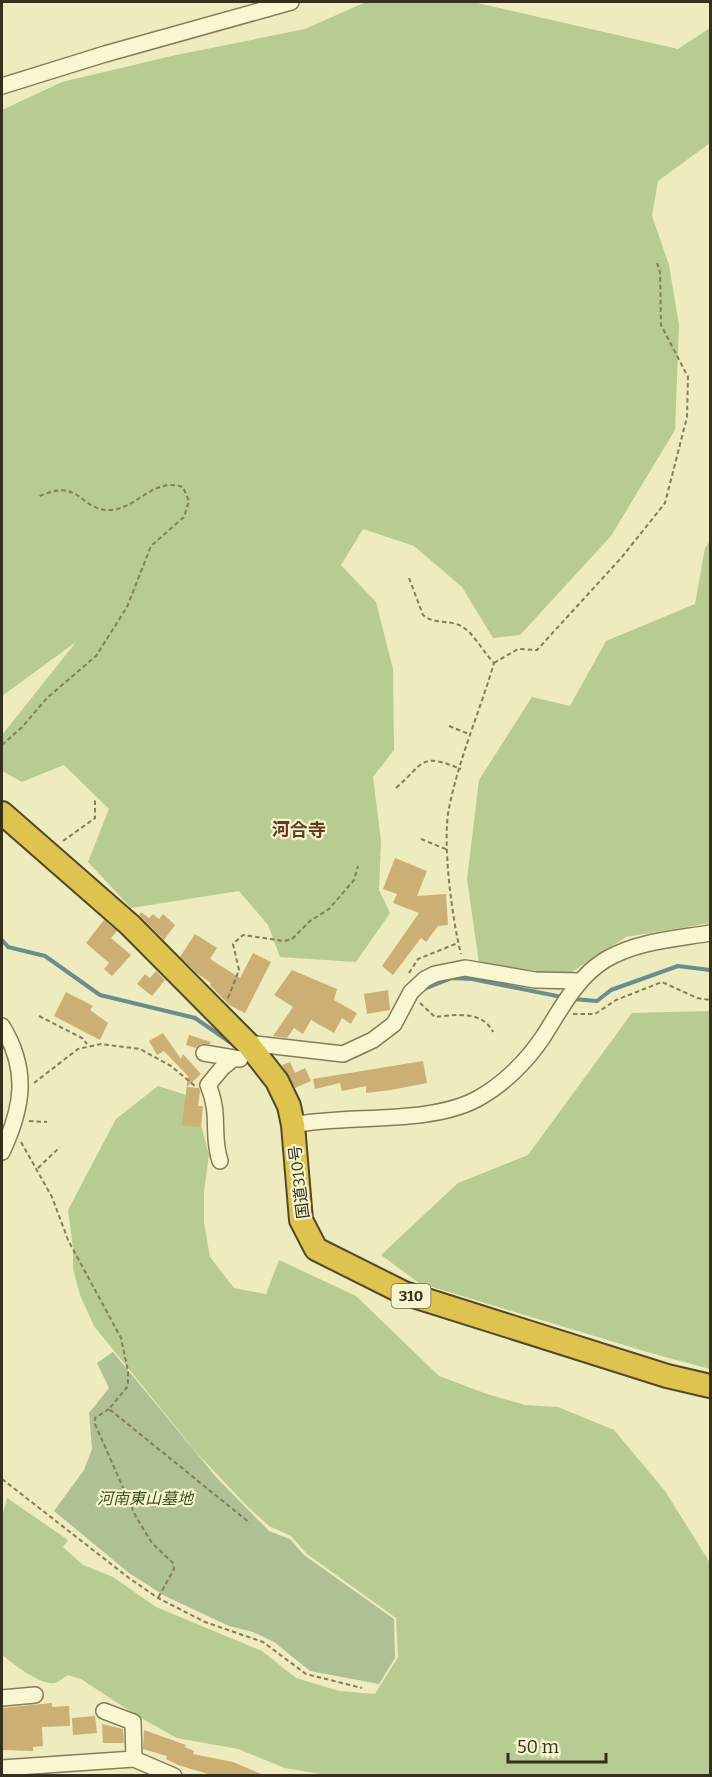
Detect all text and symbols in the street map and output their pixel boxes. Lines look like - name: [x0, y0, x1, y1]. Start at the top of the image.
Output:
- district label: 河合寺: [272, 819, 326, 841]
- street label: 国道310号: [285, 1144, 313, 1220]
- road number: 310: [392, 1284, 430, 1308]
- park label: 河南東山墓地: [97, 1489, 195, 1508]
- scale bar: [508, 1726, 606, 1764]
- text: 50 m: [517, 1736, 559, 1758]

